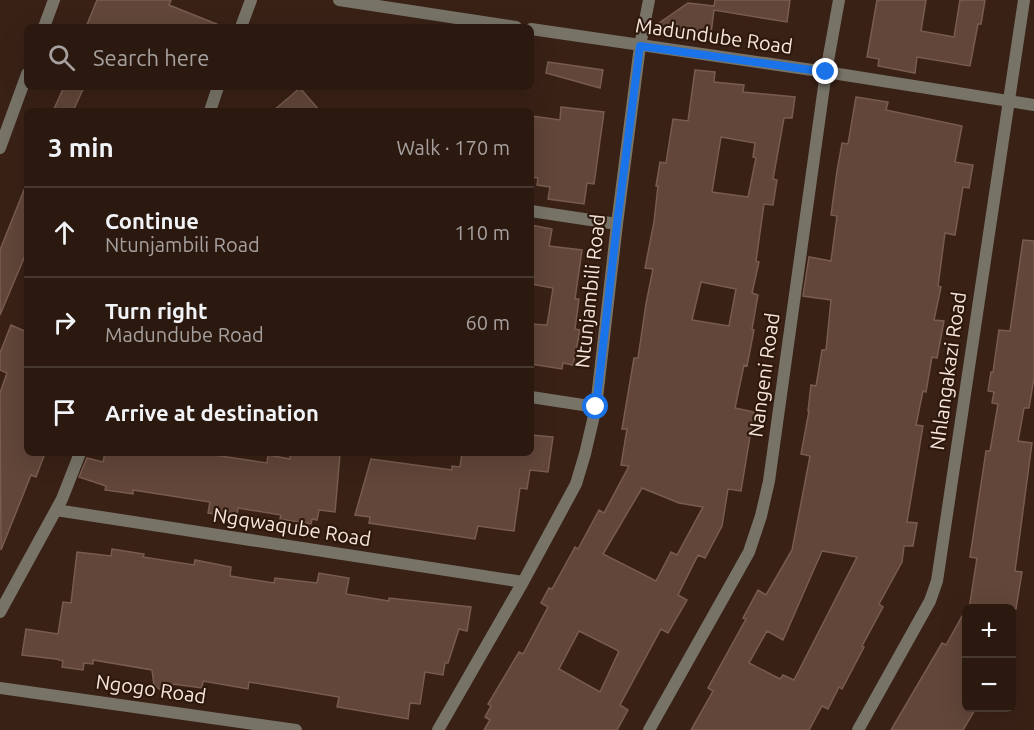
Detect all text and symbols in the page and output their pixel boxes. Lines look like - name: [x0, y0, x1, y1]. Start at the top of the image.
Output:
- street label: Madundube Road: [634, 13, 794, 58]
- search box: [24, 24, 534, 90]
- icon: search: [45, 41, 78, 74]
- text: Search here: [93, 45, 209, 70]
- route end: [812, 58, 838, 84]
- text: 3 min: [48, 133, 114, 162]
- text: Walk · 170 m: [397, 136, 510, 159]
- text: Continue: [105, 208, 199, 233]
- street label: Ntunjambili Road: [570, 213, 609, 369]
- icon: ahead: [48, 216, 81, 249]
- text: 110 m: [454, 221, 510, 244]
- text: Ntunjambili Road: [105, 233, 260, 256]
- street label: Nhlangakazi Road: [925, 290, 970, 452]
- text: Turn right: [105, 298, 207, 323]
- icon: right: [48, 306, 81, 339]
- text: 60 m: [466, 311, 510, 334]
- street label: Nangeni Road: [743, 311, 784, 439]
- text: Madundube Road: [105, 323, 264, 346]
- route start: [582, 393, 608, 419]
- icon: arrive: [48, 396, 81, 429]
- text: Arrive at destination: [105, 400, 319, 425]
- street label: Ngqwaqube Road: [211, 503, 373, 550]
- map controls: [962, 604, 1016, 712]
- button: +: [962, 604, 1016, 658]
- button: −: [962, 658, 1016, 712]
- street label: Ngogo Road: [94, 669, 208, 708]

